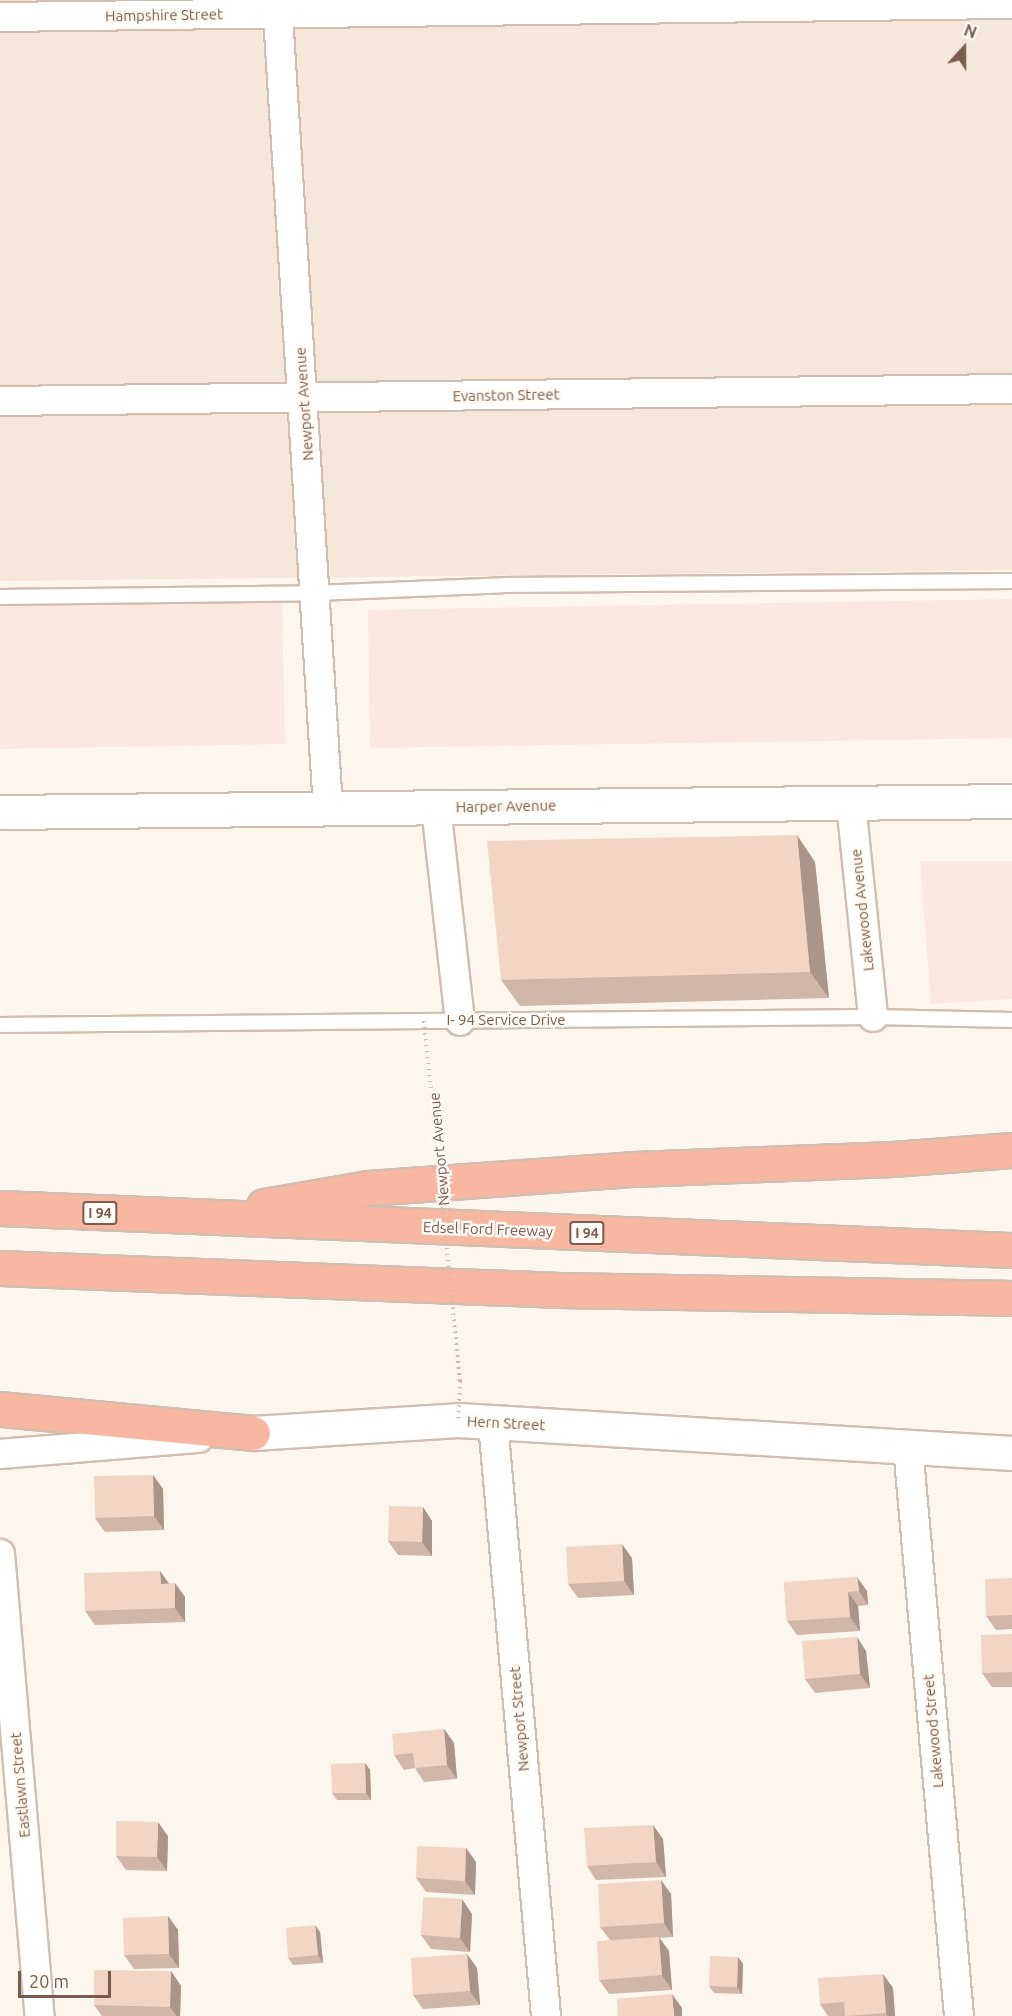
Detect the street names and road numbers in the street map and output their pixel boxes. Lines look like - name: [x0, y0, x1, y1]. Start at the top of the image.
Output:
- street label: Hampshire Street: [105, 5, 223, 25]
- street label: Newport Avenue: [291, 347, 317, 461]
- street label: Evanston Street: [452, 385, 560, 405]
- street label: Harper Avenue: [456, 796, 556, 816]
- street label: Lakewood Avenue: [847, 848, 877, 972]
- street label: I- 94 Service Drive: [446, 1011, 566, 1029]
- street label: Newport Avenue: [425, 1092, 453, 1206]
- road number: I 94: [82, 1202, 118, 1224]
- street label: Edsel Ford Freeway: [423, 1218, 553, 1240]
- road number: I 94: [569, 1222, 605, 1244]
- street label: Hern Street: [466, 1412, 546, 1434]
- street label: Newport Street: [505, 1666, 533, 1772]
- street label: Lakewood Street: [919, 1673, 947, 1789]
- street label: Eastlawn Street: [6, 1732, 34, 1838]

